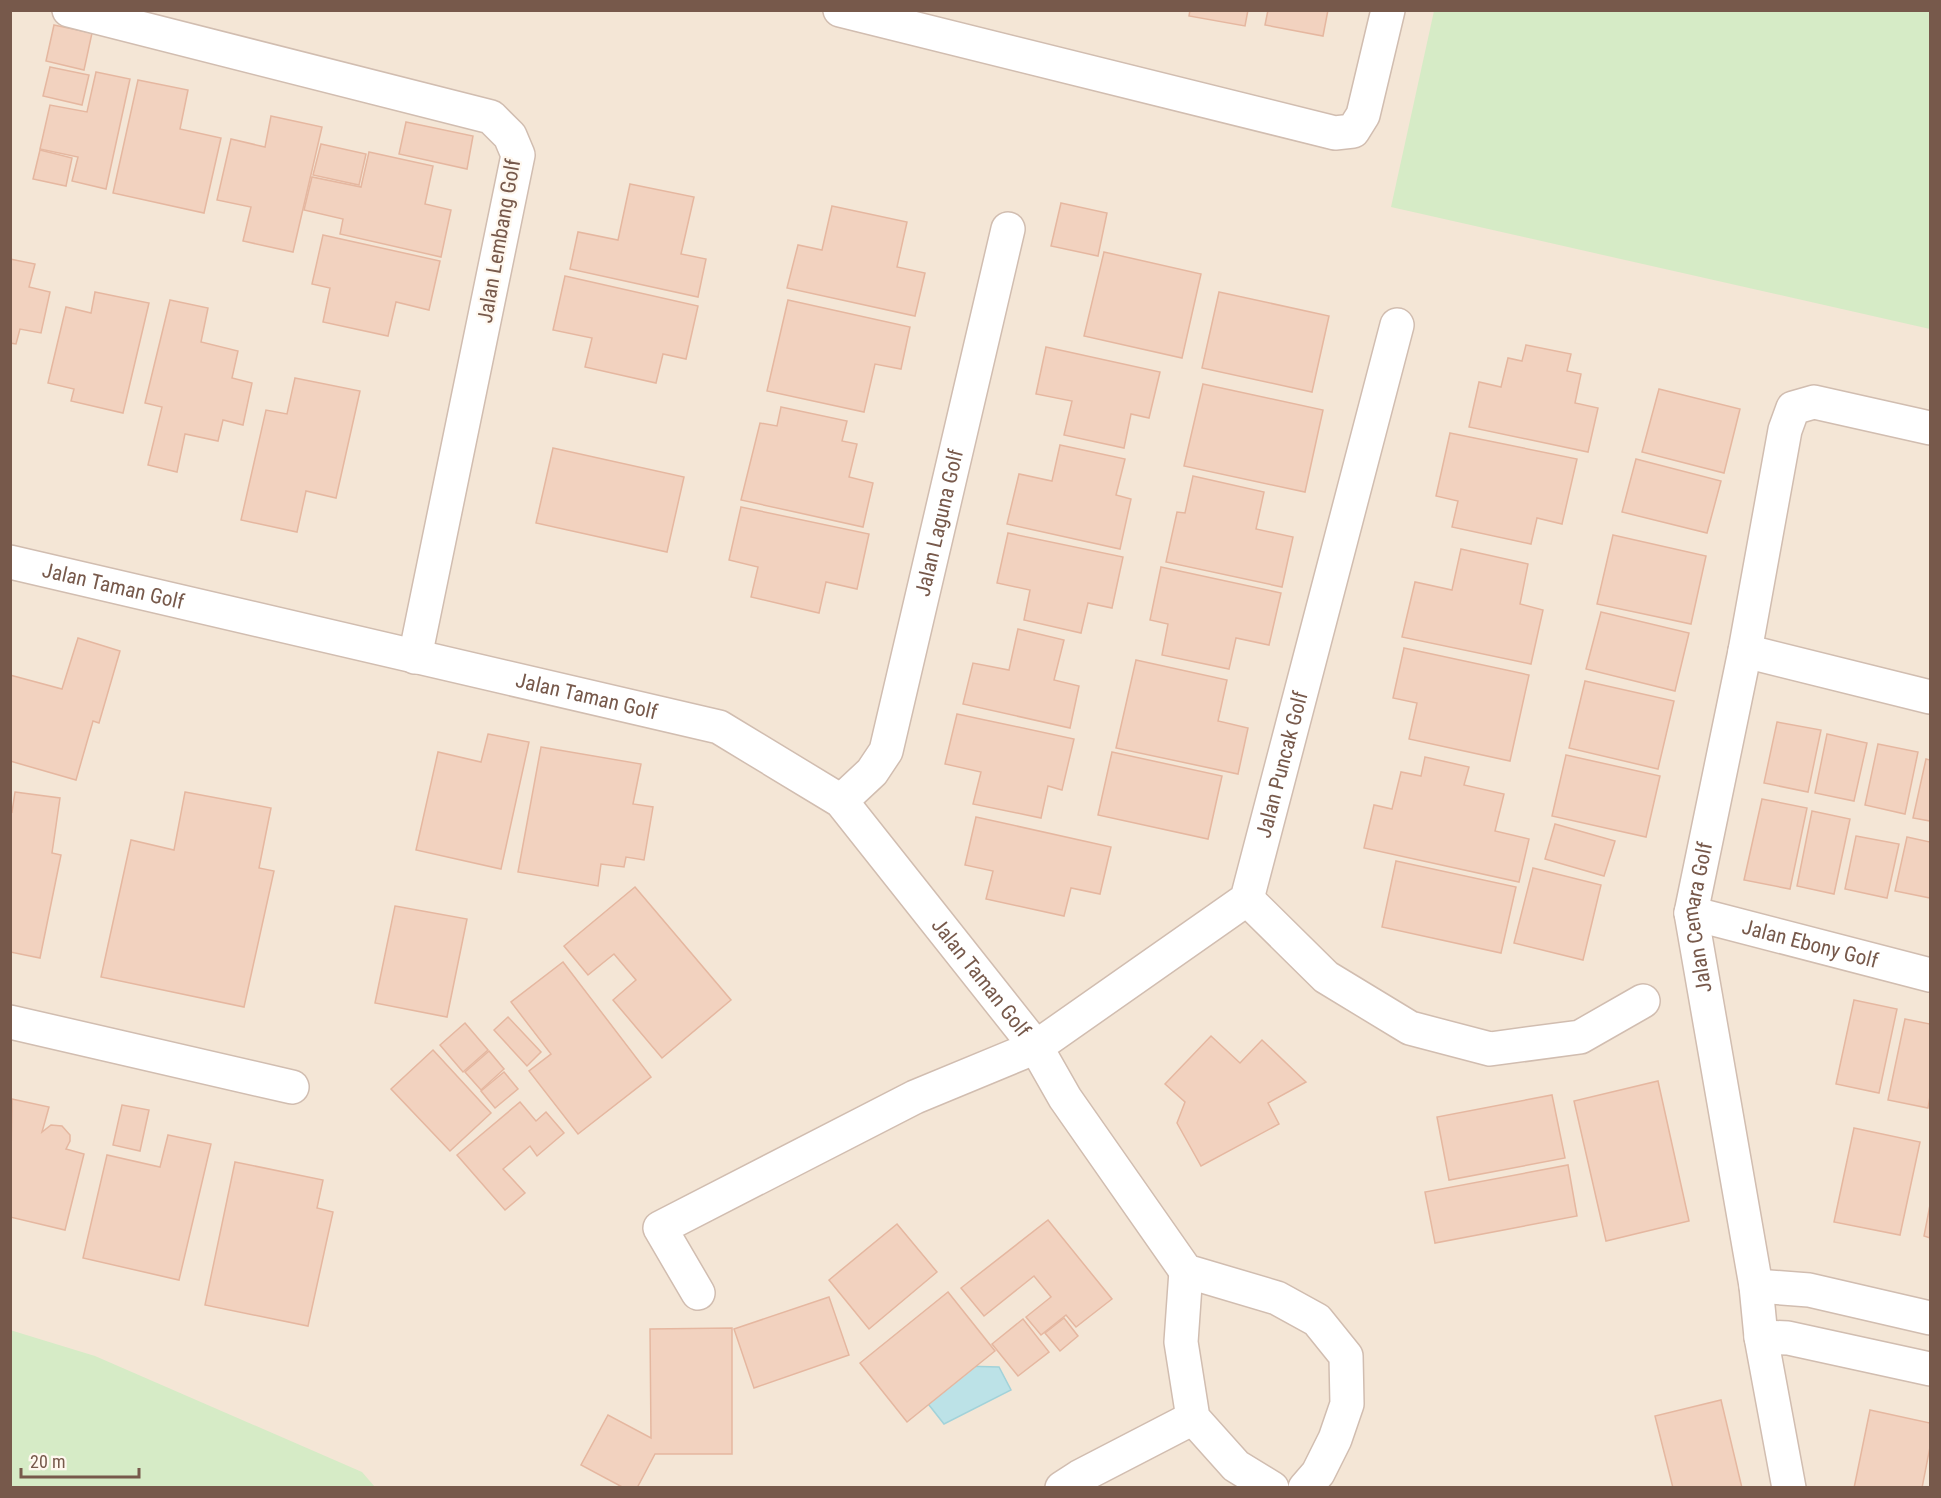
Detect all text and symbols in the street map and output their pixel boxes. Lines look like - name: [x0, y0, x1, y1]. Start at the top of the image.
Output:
- street label: Jalan Lembang Golf: [473, 157, 525, 325]
- street label: Jalan Laguna Golf: [911, 447, 968, 599]
- street label: Jalan Taman Golf: [40, 558, 187, 614]
- street label: Jalan Taman Golf: [513, 668, 660, 724]
- street label: Jalan Puncak Golf: [1251, 688, 1313, 841]
- street label: Jalan Cemara Golf: [1678, 840, 1717, 995]
- street label: Jalan Taman Golf: [927, 913, 1036, 1042]
- street label: Jalan Ebony Golf: [1739, 915, 1881, 973]
- scale bar: [21, 1441, 140, 1479]
- text: 20 m: [30, 1451, 65, 1472]

